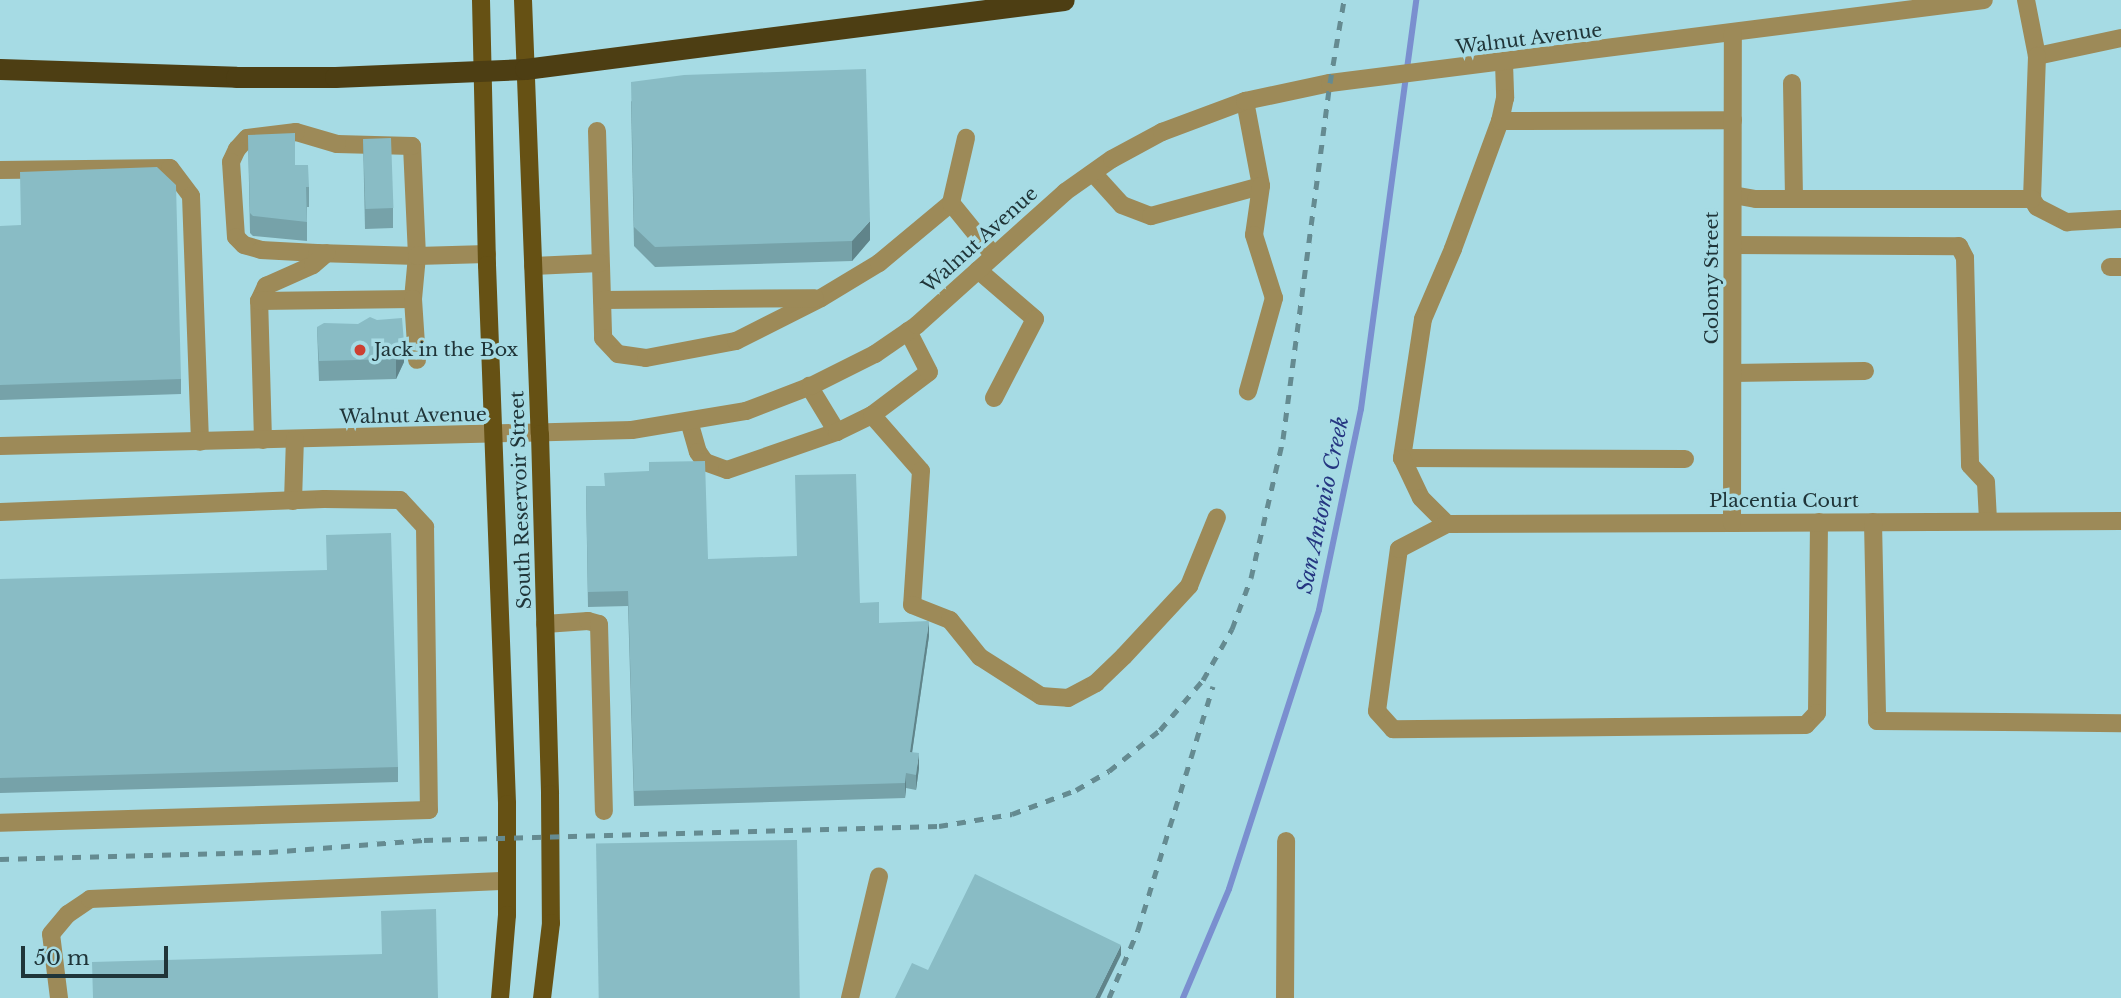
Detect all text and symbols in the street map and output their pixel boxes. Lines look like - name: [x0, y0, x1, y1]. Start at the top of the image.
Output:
- street label: Walnut Avenue: [1454, 19, 1604, 59]
- street label: Walnut Avenue: [917, 182, 1043, 298]
- street label: Colony Street: [1701, 211, 1723, 345]
- place label: Jack in the Box: [374, 339, 518, 361]
- marker: Jack in the Box: [352, 342, 368, 358]
- street label: South Reservoir Street: [506, 390, 536, 610]
- street label: Walnut Avenue: [339, 403, 487, 429]
- water label: San Antonio Creek: [1292, 413, 1354, 597]
- street label: Placentia Court: [1709, 490, 1859, 512]
- scale bar: [24, 932, 172, 976]
- text: 50 m: [34, 945, 89, 971]

